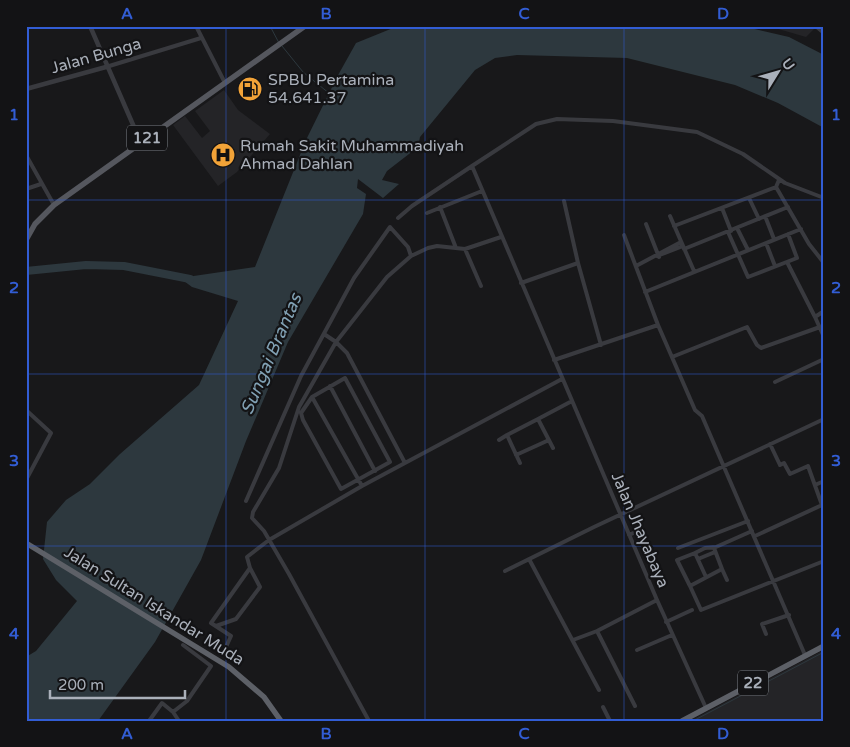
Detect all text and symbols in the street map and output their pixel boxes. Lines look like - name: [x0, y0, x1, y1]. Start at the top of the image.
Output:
- text: A: [121, 4, 133, 24]
- text: B: [320, 4, 332, 24]
- text: C: [518, 4, 530, 24]
- text: D: [717, 4, 729, 24]
- street label: Jalan Bunga: [49, 34, 143, 78]
- north arrow: [752, 48, 802, 98]
- text: U: [778, 55, 798, 74]
- place label: SPBU Pertamina 54.641.37: [268, 70, 394, 108]
- fuel station icon: SPBU Pertamina 54.641.37: [237, 76, 263, 102]
- text: 1: [9, 105, 19, 125]
- text: 1: [831, 105, 841, 125]
- road number: 121: [127, 126, 167, 150]
- place label: Rumah Sakit Muhammadiyah Ahmad Dahlan: [240, 136, 464, 174]
- hospital icon: Rumah Sakit Muhammadiyah Ahmad Dahlan: [210, 142, 236, 168]
- text: 2: [9, 278, 19, 298]
- text: 2: [831, 278, 841, 298]
- water label: Sungai Brantas: [236, 289, 307, 418]
- text: 3: [9, 451, 19, 471]
- text: 3: [831, 451, 841, 471]
- street label: Jalan Jhayabaya: [607, 469, 673, 591]
- street label: Jalan Sultan Iskandar Muda: [60, 542, 248, 670]
- text: 4: [9, 624, 19, 644]
- text: 4: [831, 624, 841, 644]
- scale bar: [50, 667, 185, 699]
- road number: 22: [738, 670, 768, 696]
- text: 200 m: [58, 676, 104, 694]
- text: A: [121, 724, 133, 744]
- text: B: [320, 724, 332, 744]
- text: C: [518, 724, 530, 744]
- text: D: [717, 724, 729, 744]

